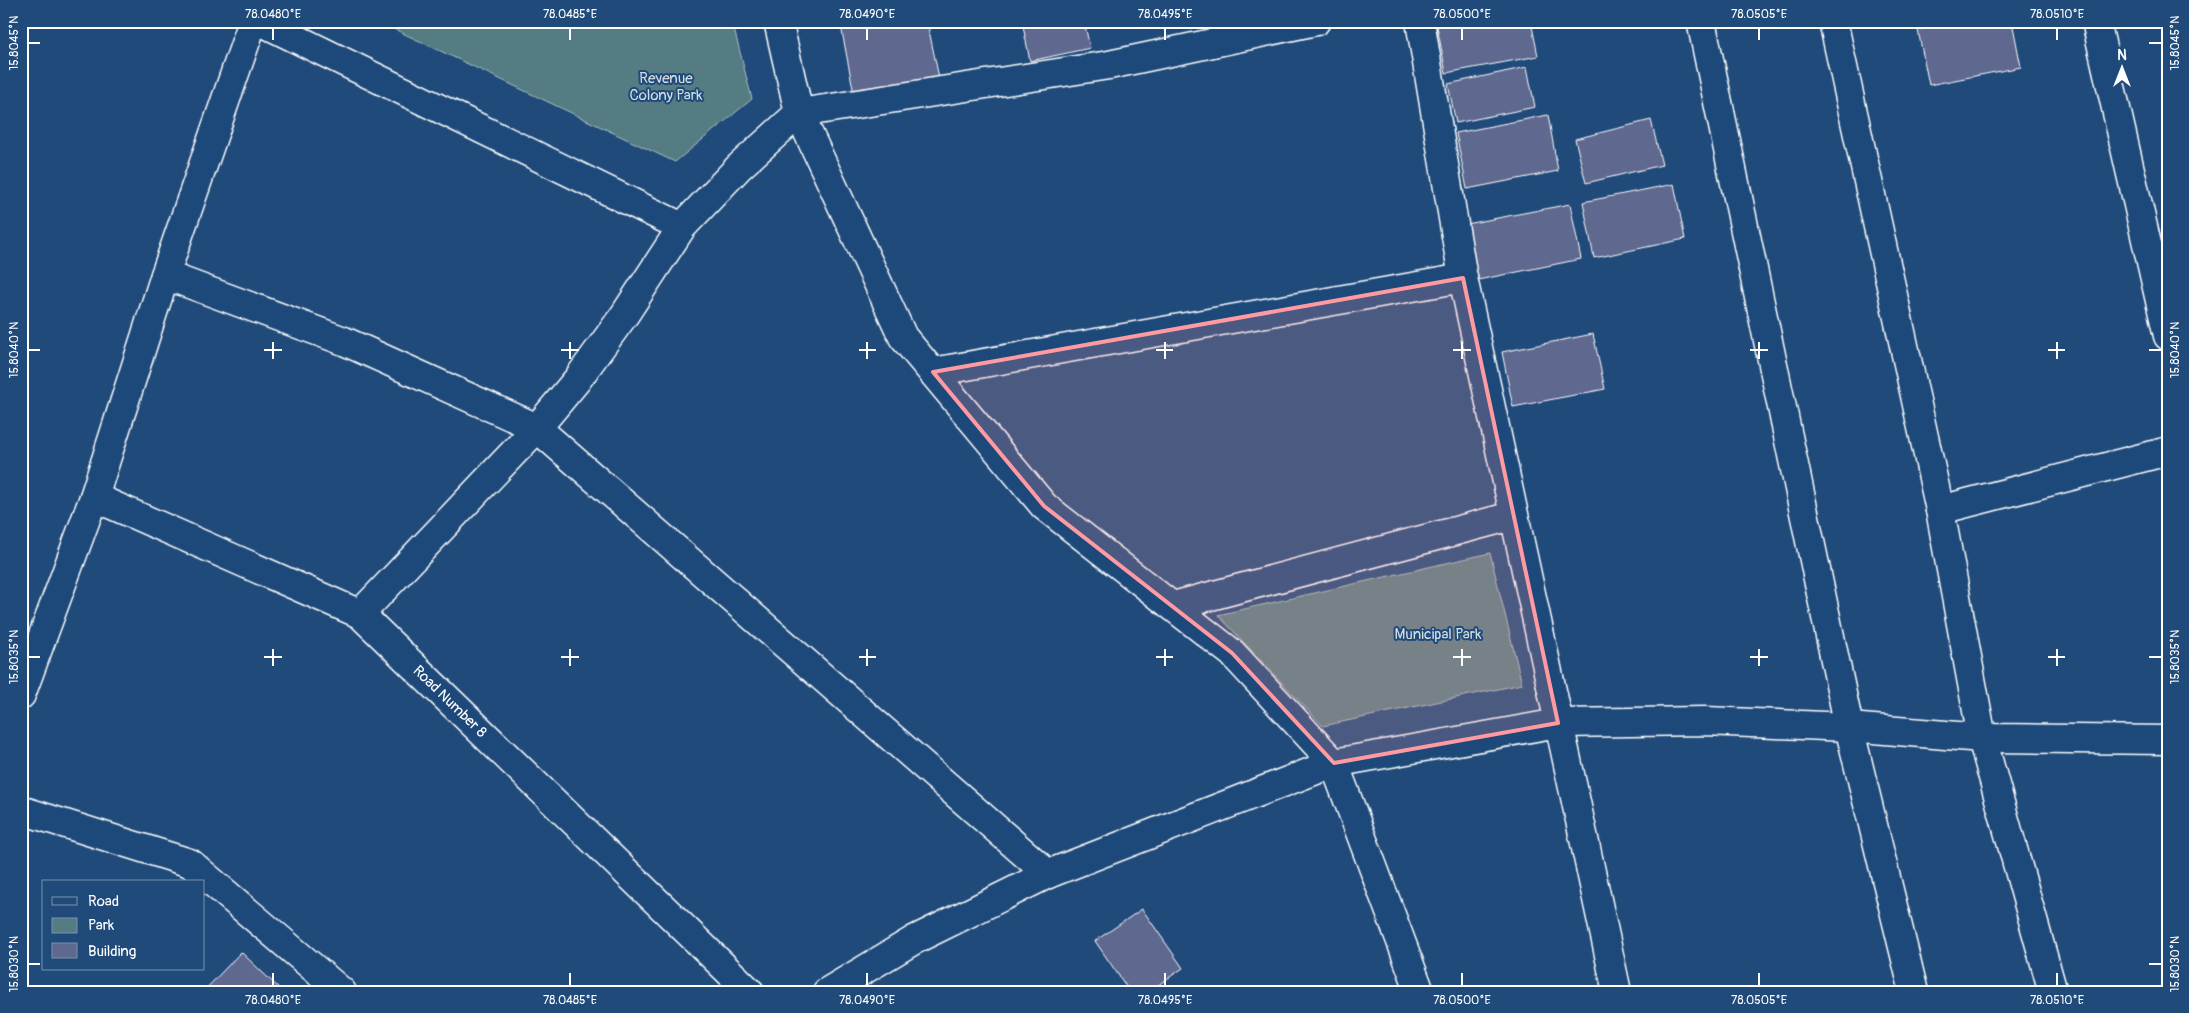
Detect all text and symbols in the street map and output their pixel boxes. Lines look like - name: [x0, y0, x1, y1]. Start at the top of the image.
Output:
- text: 78.0480°E: [245, 7, 301, 22]
- text: 78.0485°E: [543, 7, 597, 22]
- text: 78.0490°E: [839, 7, 895, 22]
- text: 78.0495°E: [1138, 7, 1192, 22]
- text: 78.0500°E: [1433, 7, 1491, 22]
- text: 78.0505°E: [1731, 7, 1787, 22]
- text: 78.0510°E: [2030, 7, 2084, 22]
- text: 15.8045°N: [7, 16, 22, 70]
- text: 15.8045°N: [2168, 16, 2183, 70]
- north arrow: [2096, 42, 2146, 92]
- text: N: [2117, 47, 2127, 64]
- park label: Revenue Colony Park: [630, 69, 703, 105]
- text: 15.8040°N: [7, 322, 22, 378]
- text: 15.8040°N: [2168, 322, 2183, 378]
- park label: Municipal Park: [1395, 625, 1482, 644]
- text: 15.8035°N: [7, 630, 22, 684]
- text: 15.8035°N: [2168, 630, 2183, 684]
- street label: Road Number 8: [409, 661, 491, 742]
- legend: [42, 880, 205, 970]
- text: Road: [88, 892, 119, 911]
- text: Park: [88, 916, 115, 935]
- text: 15.8030°N: [7, 936, 22, 992]
- text: 15.8030°N: [2168, 936, 2183, 992]
- text: Building: [88, 942, 136, 961]
- text: 78.0480°E: [245, 993, 301, 1008]
- text: 78.0485°E: [543, 993, 597, 1008]
- text: 78.0490°E: [839, 993, 895, 1008]
- text: 78.0495°E: [1138, 993, 1192, 1008]
- text: 78.0500°E: [1433, 993, 1491, 1008]
- text: 78.0505°E: [1731, 993, 1787, 1008]
- text: 78.0510°E: [2030, 993, 2084, 1008]

